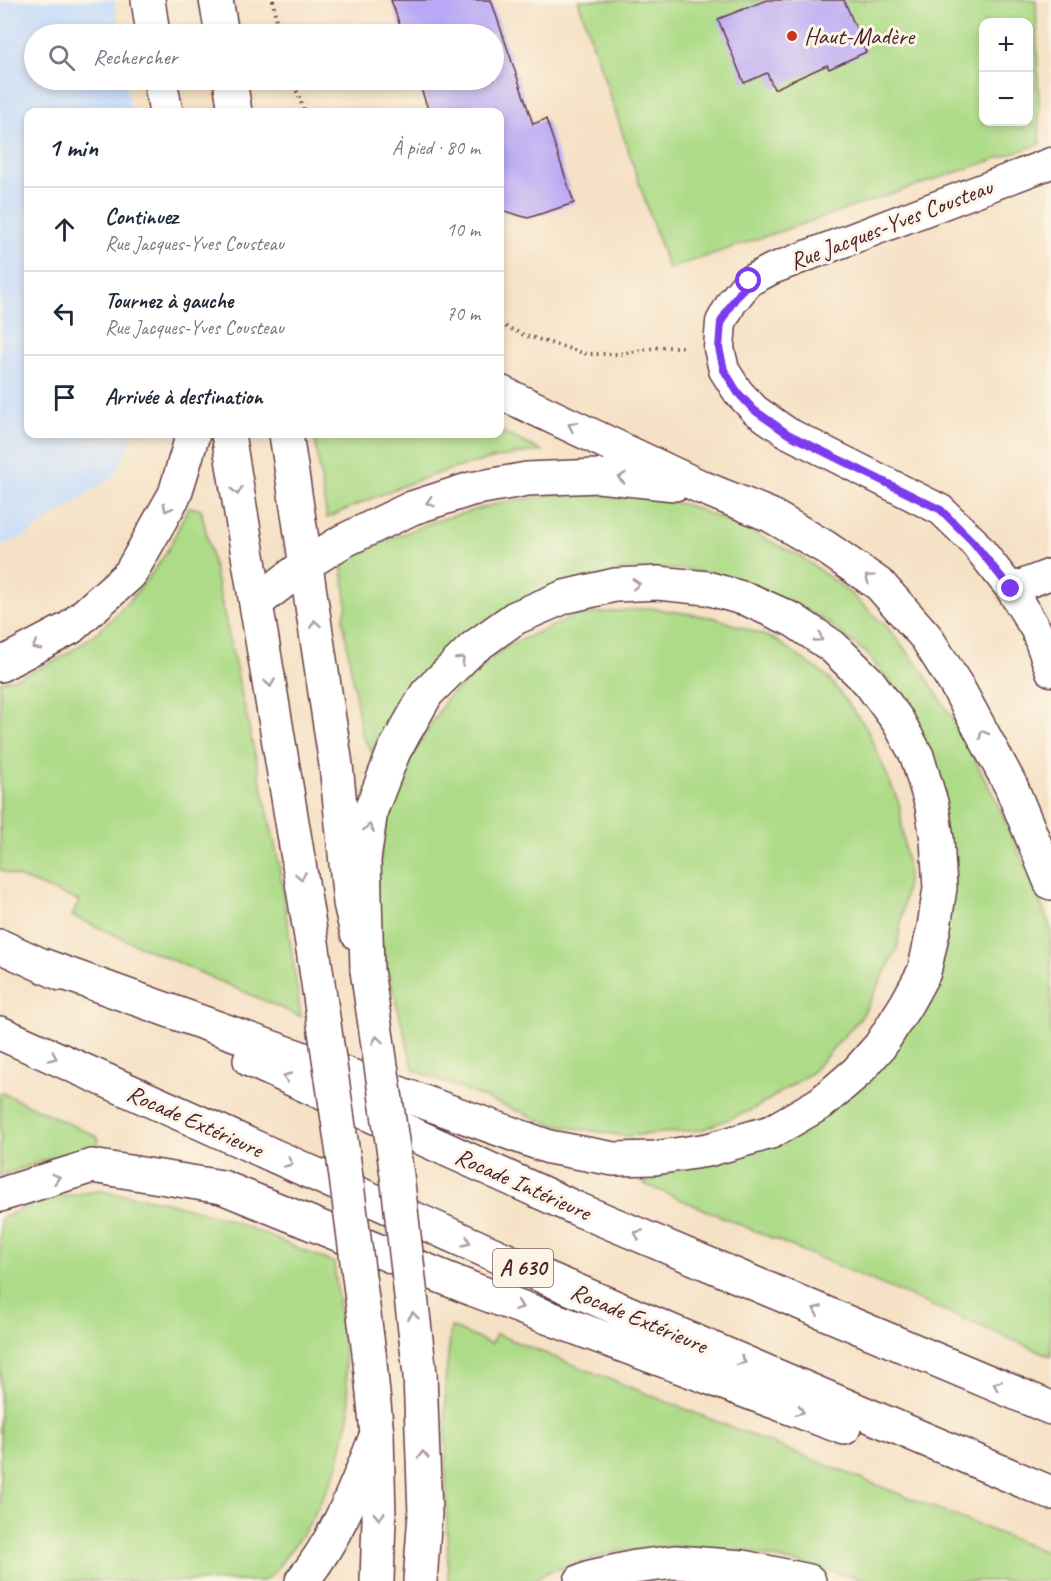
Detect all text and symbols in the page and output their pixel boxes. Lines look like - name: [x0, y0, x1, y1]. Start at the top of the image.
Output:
- map controls: [979, 18, 1033, 126]
- button: +: [979, 18, 1033, 72]
- place label: Haut-Madère: [804, 21, 916, 51]
- search box: [24, 24, 504, 90]
- marker: Haut-Madère: [785, 29, 799, 43]
- icon: search: [45, 41, 78, 74]
- text: Rechercher: [93, 43, 177, 71]
- button: −: [979, 72, 1033, 126]
- text: 1 min: [48, 131, 98, 164]
- text: À pied · 80 m: [392, 135, 480, 160]
- street label: Rue Jacques-Yves Cousteau: [785, 171, 999, 276]
- text: Continuez: [105, 203, 178, 231]
- icon: ahead: [48, 213, 81, 246]
- text: 10 m: [446, 217, 480, 242]
- text: Rue Jacques-Yves Cousteau: [105, 231, 284, 256]
- route start: [735, 267, 761, 293]
- text: Tournez à gauche: [105, 287, 233, 315]
- icon: left: [48, 297, 81, 330]
- text: 70 m: [446, 301, 480, 326]
- text: Rue Jacques-Yves Cousteau: [105, 315, 284, 340]
- icon: arrive: [48, 381, 81, 414]
- text: Arrivée à destination: [105, 383, 263, 411]
- one-way arrow: [567, 422, 578, 434]
- one-way arrow: [617, 472, 626, 485]
- one-way arrow: [231, 487, 243, 496]
- one-way arrow: [425, 495, 436, 508]
- one-way arrow: [163, 502, 174, 513]
- one-way arrow: [865, 574, 876, 585]
- route end: [997, 575, 1023, 601]
- one-way arrow: [631, 578, 640, 591]
- one-way arrow: [310, 620, 322, 629]
- one-way arrow: [812, 631, 823, 642]
- one-way arrow: [31, 639, 42, 650]
- one-way arrow: [453, 656, 464, 667]
- one-way arrow: [263, 679, 275, 688]
- one-way arrow: [979, 730, 990, 741]
- one-way arrow: [362, 823, 374, 832]
- one-way arrow: [295, 871, 307, 881]
- one-way arrow: [372, 1035, 384, 1044]
- one-way arrow: [47, 1050, 58, 1062]
- one-way arrow: [283, 1072, 294, 1084]
- street label: Rocade Extérieure: [123, 1078, 269, 1165]
- street label: Rocade Intérieure: [451, 1141, 597, 1228]
- one-way arrow: [282, 1155, 293, 1167]
- one-way arrow: [50, 1172, 61, 1185]
- one-way arrow: [633, 1229, 644, 1241]
- one-way arrow: [460, 1235, 471, 1247]
- road number: A 630: [493, 1249, 553, 1287]
- street label: Rocade Extérieure: [566, 1276, 714, 1361]
- one-way arrow: [512, 1299, 523, 1311]
- one-way arrow: [813, 1305, 824, 1317]
- one-way arrow: [408, 1312, 420, 1321]
- one-way arrow: [736, 1354, 747, 1366]
- one-way arrow: [992, 1381, 1003, 1393]
- one-way arrow: [793, 1404, 804, 1416]
- one-way arrow: [416, 1451, 429, 1460]
- one-way arrow: [373, 1512, 385, 1521]

